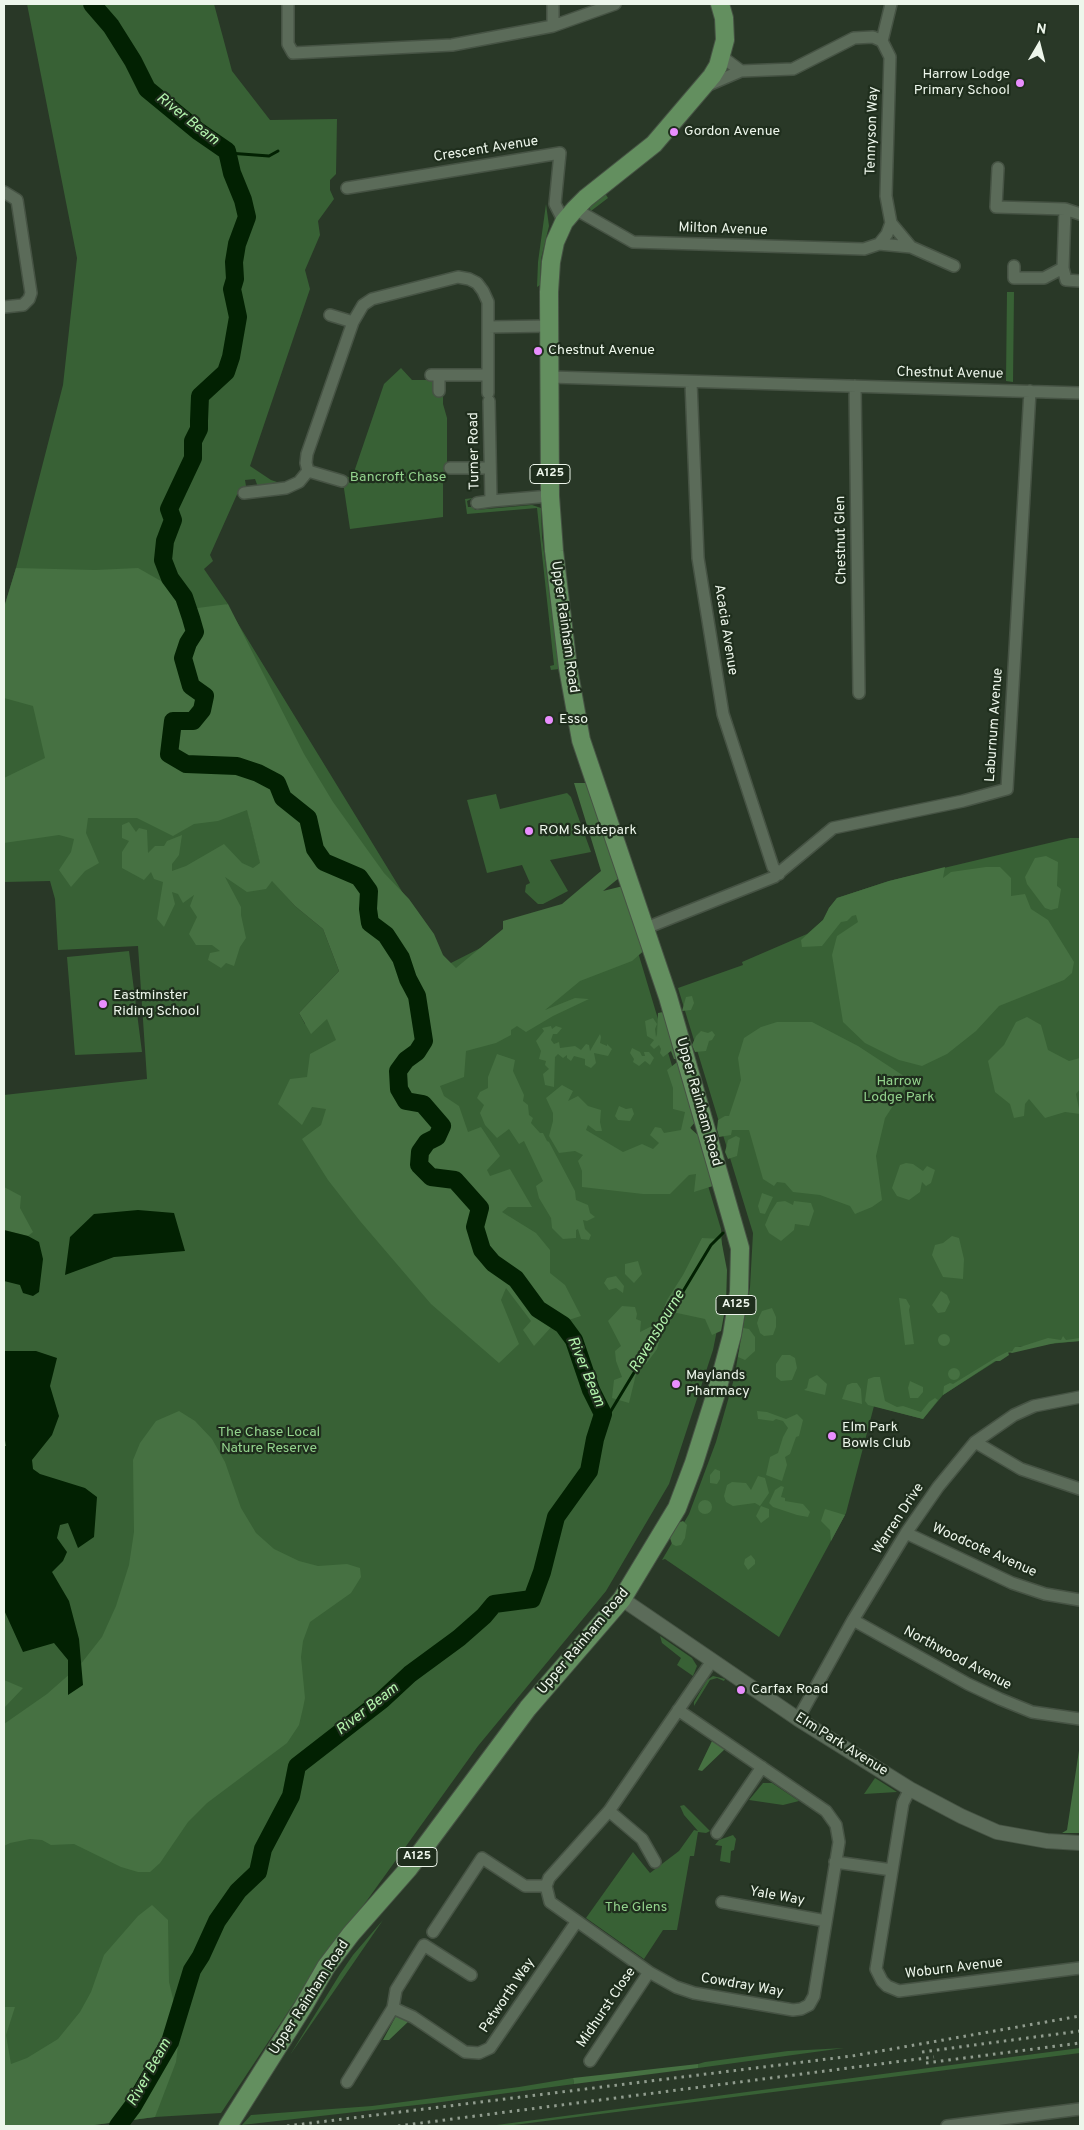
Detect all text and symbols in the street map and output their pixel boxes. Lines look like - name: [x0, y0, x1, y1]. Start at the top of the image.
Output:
- north arrow: [1014, 20, 1064, 70]
- text: N: [1035, 21, 1047, 39]
- place label: Harrow Lodge Primary School: [914, 67, 1010, 100]
- marker: Harrow Lodge Primary School: [1014, 77, 1026, 89]
- street label: Tennyson Way: [863, 86, 883, 176]
- water label: River Beam: [152, 90, 222, 150]
- place label: Gordon Avenue: [684, 124, 780, 140]
- marker: Gordon Avenue: [668, 126, 680, 138]
- street label: Crescent Avenue: [432, 133, 540, 167]
- street label: Milton Avenue: [678, 220, 768, 240]
- place label: Chestnut Avenue: [548, 343, 655, 359]
- marker: Chestnut Avenue: [532, 345, 544, 357]
- street label: Chestnut Avenue: [896, 365, 1004, 383]
- street label: Turner Road: [466, 412, 484, 490]
- road number: A125: [530, 464, 570, 484]
- park label: Bancroft Chase: [350, 470, 446, 486]
- street label: Chestnut Glen: [833, 495, 851, 585]
- street label: Upper Rainham Road: [546, 560, 582, 694]
- street label: Acacia Avenue: [710, 583, 740, 677]
- street label: Laburnum Avenue: [983, 667, 1007, 783]
- place label: Esso: [559, 712, 588, 728]
- marker: Esso: [543, 714, 555, 726]
- place label: ROM Skatepark: [539, 823, 637, 839]
- marker: ROM Skatepark: [523, 825, 535, 837]
- place label: Eastminster Riding School: [113, 988, 199, 1020]
- marker: Eastminster Riding School: [97, 998, 109, 1010]
- street label: Upper Rainham Road: [672, 1036, 724, 1168]
- park label: Harrow Lodge Park: [863, 1074, 935, 1106]
- water label: Ravensbourne: [626, 1288, 690, 1376]
- road number: A125: [716, 1296, 756, 1314]
- water label: River Beam: [562, 1334, 608, 1410]
- place label: Maylands Pharmacy: [686, 1368, 750, 1400]
- marker: Maylands Pharmacy: [670, 1378, 682, 1390]
- place label: Elm Park Bowls Club: [842, 1420, 911, 1452]
- park label: The Chase Local Nature Reserve: [218, 1425, 320, 1458]
- marker: Elm Park Bowls Club: [826, 1430, 838, 1442]
- street label: Warren Drive: [870, 1480, 928, 1558]
- street label: Woodcote Avenue: [929, 1520, 1039, 1582]
- street label: Upper Rainham Road: [535, 1586, 633, 1698]
- street label: Northwood Avenue: [900, 1623, 1014, 1695]
- water label: River Beam: [333, 1680, 403, 1740]
- place label: Carfax Road: [751, 1682, 828, 1698]
- marker: Carfax Road: [735, 1684, 747, 1696]
- street label: Elm Park Avenue: [792, 1710, 890, 1780]
- road number: A125: [397, 1848, 437, 1866]
- street label: Yale Way: [748, 1884, 806, 1910]
- park label: The Glens: [605, 1900, 667, 1916]
- street label: Upper Rainham Road: [267, 1938, 353, 2058]
- street label: Petworth Way: [477, 1955, 539, 2037]
- street label: Woburn Avenue: [904, 1955, 1004, 1983]
- street label: Midhurst Close: [574, 1965, 640, 2051]
- street label: Cowdray Way: [699, 1970, 785, 2002]
- water label: River Beam: [124, 2036, 176, 2110]

